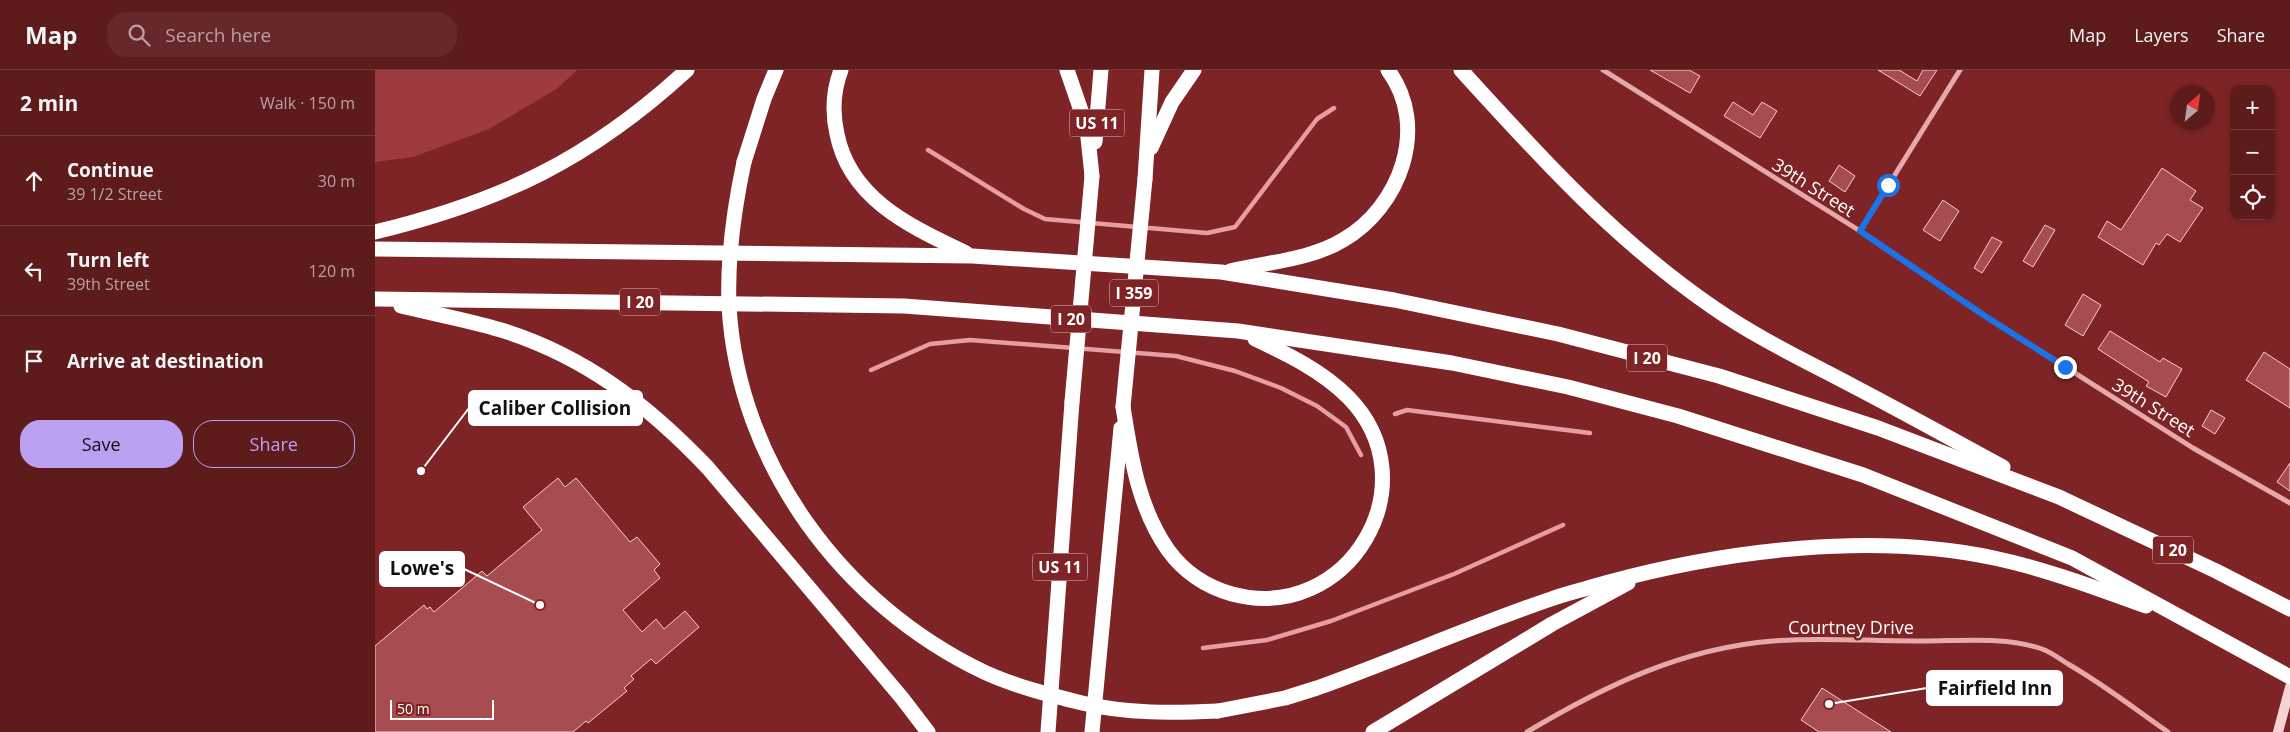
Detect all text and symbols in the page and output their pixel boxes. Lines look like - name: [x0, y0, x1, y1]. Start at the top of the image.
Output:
- search box: [107, 12, 457, 57]
- text: Map: [25, 18, 77, 51]
- icon: search: [125, 21, 153, 49]
- text: Search here: [165, 22, 271, 48]
- text: Map: [2069, 23, 2106, 47]
- text: Layers: [2134, 23, 2189, 47]
- text: Share: [2217, 23, 2265, 47]
- north arrow: [2170, 85, 2215, 130]
- map controls: [2230, 85, 2275, 220]
- button: +: [2230, 85, 2275, 130]
- text: 2 min: [20, 89, 78, 117]
- text: Walk · 150 m: [260, 92, 355, 114]
- road number: US 11: [1069, 110, 1125, 136]
- button: −: [2230, 130, 2275, 175]
- street label: 39th Street: [1768, 152, 1860, 222]
- text: Continue: [67, 157, 154, 183]
- icon: ahead: [20, 167, 48, 195]
- text: 30 m: [318, 170, 355, 192]
- route start: [1877, 174, 1900, 197]
- button: locate: [2230, 175, 2275, 220]
- text: 39 1/2 Street: [67, 183, 162, 205]
- text: Turn left: [67, 247, 149, 273]
- icon: left: [20, 257, 48, 285]
- text: 120 m: [309, 260, 355, 282]
- text: 39th Street: [67, 273, 150, 295]
- road number: I 359: [1110, 280, 1158, 307]
- road number: I 20: [620, 288, 660, 316]
- road number: I 20: [1051, 305, 1091, 332]
- road number: I 20: [1627, 344, 1667, 372]
- icon: arrive: [20, 347, 48, 375]
- text: Arrive at destination: [67, 348, 264, 374]
- route end: [2054, 356, 2077, 379]
- street label: 39th Street: [2108, 372, 2200, 442]
- callout: Caliber Collision: [469, 391, 642, 425]
- text: Caliber Collision: [479, 395, 631, 421]
- button: Save: [20, 420, 183, 468]
- button: Share: [193, 420, 355, 468]
- road number: I 20: [2153, 536, 2193, 564]
- callout: Lowe's: [380, 552, 464, 586]
- road number: US 11: [1033, 554, 1087, 581]
- text: Lowe's: [390, 555, 454, 581]
- street label: Courtney Drive: [1788, 615, 1914, 639]
- callout: Fairfield Inn: [1927, 671, 2062, 705]
- text: Fairfield Inn: [1938, 675, 2052, 701]
- scale bar: [390, 697, 494, 720]
- text: 50 m: [397, 699, 430, 718]

